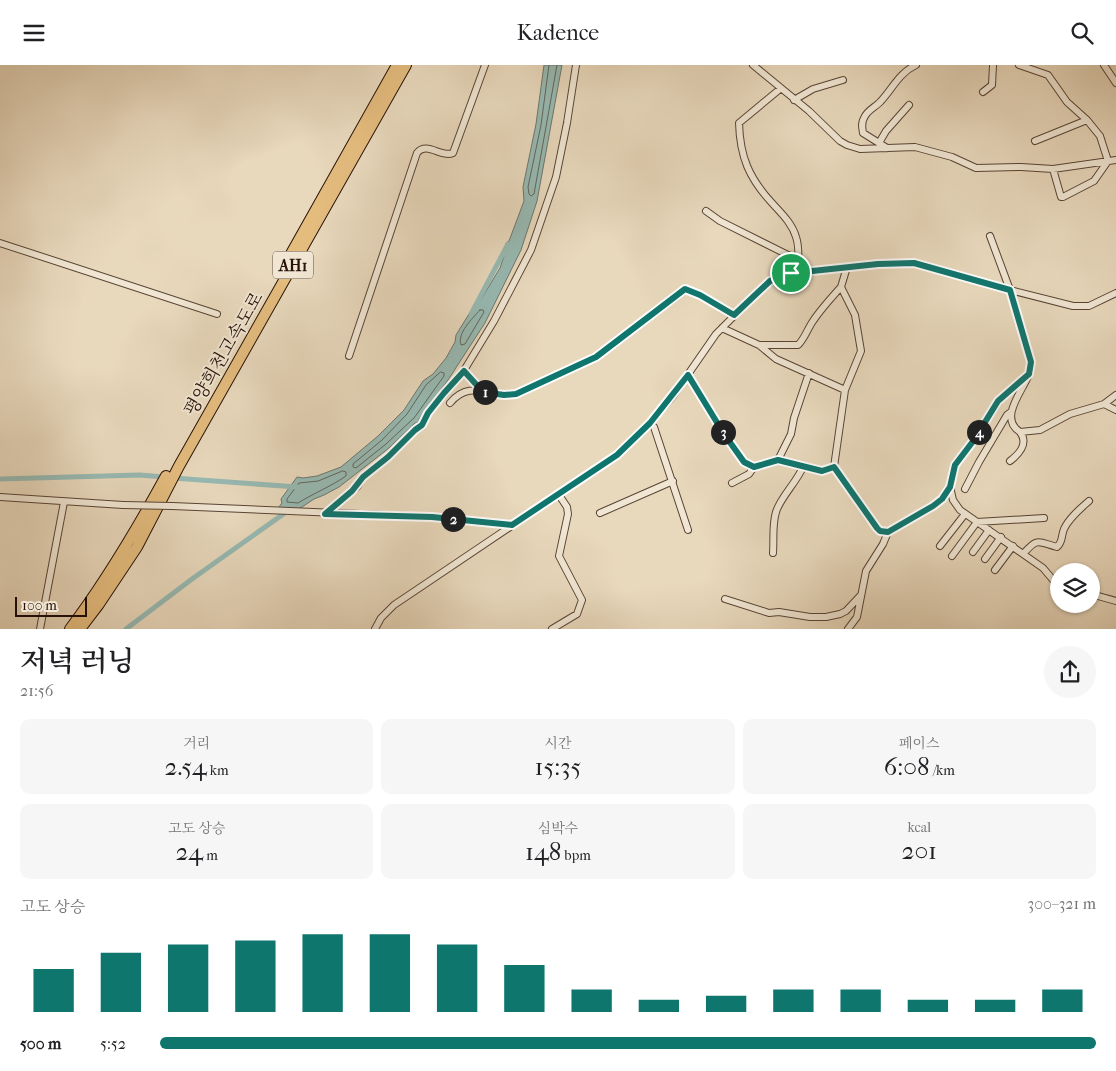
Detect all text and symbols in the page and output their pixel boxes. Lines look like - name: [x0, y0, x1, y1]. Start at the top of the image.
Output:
- icon: menu: [20, 19, 48, 47]
- icon: search: [1068, 19, 1096, 47]
- text: Kadence: [517, 20, 599, 46]
- road number: AH1: [273, 251, 313, 279]
- pin: [770, 252, 812, 294]
- icon: arrive: [777, 259, 805, 287]
- street label: 평양희천고속도로: [180, 289, 268, 419]
- pin: 1: [472, 379, 498, 405]
- text: 1: [483, 384, 488, 401]
- pin: 3: [710, 419, 736, 445]
- pin: 4: [966, 419, 992, 445]
- text: 3: [721, 424, 726, 441]
- text: 4: [975, 424, 984, 441]
- pin: 2: [440, 507, 466, 531]
- text: 2: [450, 511, 457, 528]
- map controls: [1050, 563, 1100, 613]
- button: layers: [1050, 563, 1100, 613]
- scale bar: [15, 593, 88, 617]
- text: 100 m: [22, 597, 57, 614]
- text: 저녁 러닝: [20, 645, 134, 678]
- button: share: [1044, 646, 1096, 698]
- text: 21:56: [20, 681, 53, 700]
- text: 거리: [183, 735, 210, 752]
- text: 시간: [544, 735, 572, 752]
- text: 페이스: [899, 735, 940, 752]
- text: 2.54: [165, 752, 207, 781]
- text: 15:35: [535, 752, 581, 781]
- text: 6:08: [884, 752, 930, 781]
- text: km: [207, 762, 229, 779]
- text: /km: [930, 762, 955, 779]
- text: kcal: [908, 819, 931, 836]
- text: 고도 상승: [168, 820, 225, 837]
- text: 심박수: [538, 820, 578, 837]
- text: 201: [902, 836, 937, 865]
- text: 24: [176, 837, 203, 866]
- text: 148: [525, 837, 561, 866]
- text: m: [203, 847, 218, 864]
- text: bpm: [561, 847, 591, 864]
- text: 300–321 m: [1028, 894, 1096, 913]
- text: 고도 상승: [20, 897, 85, 916]
- text: 500 m: [20, 1034, 61, 1053]
- text: 5:52: [100, 1034, 126, 1053]

